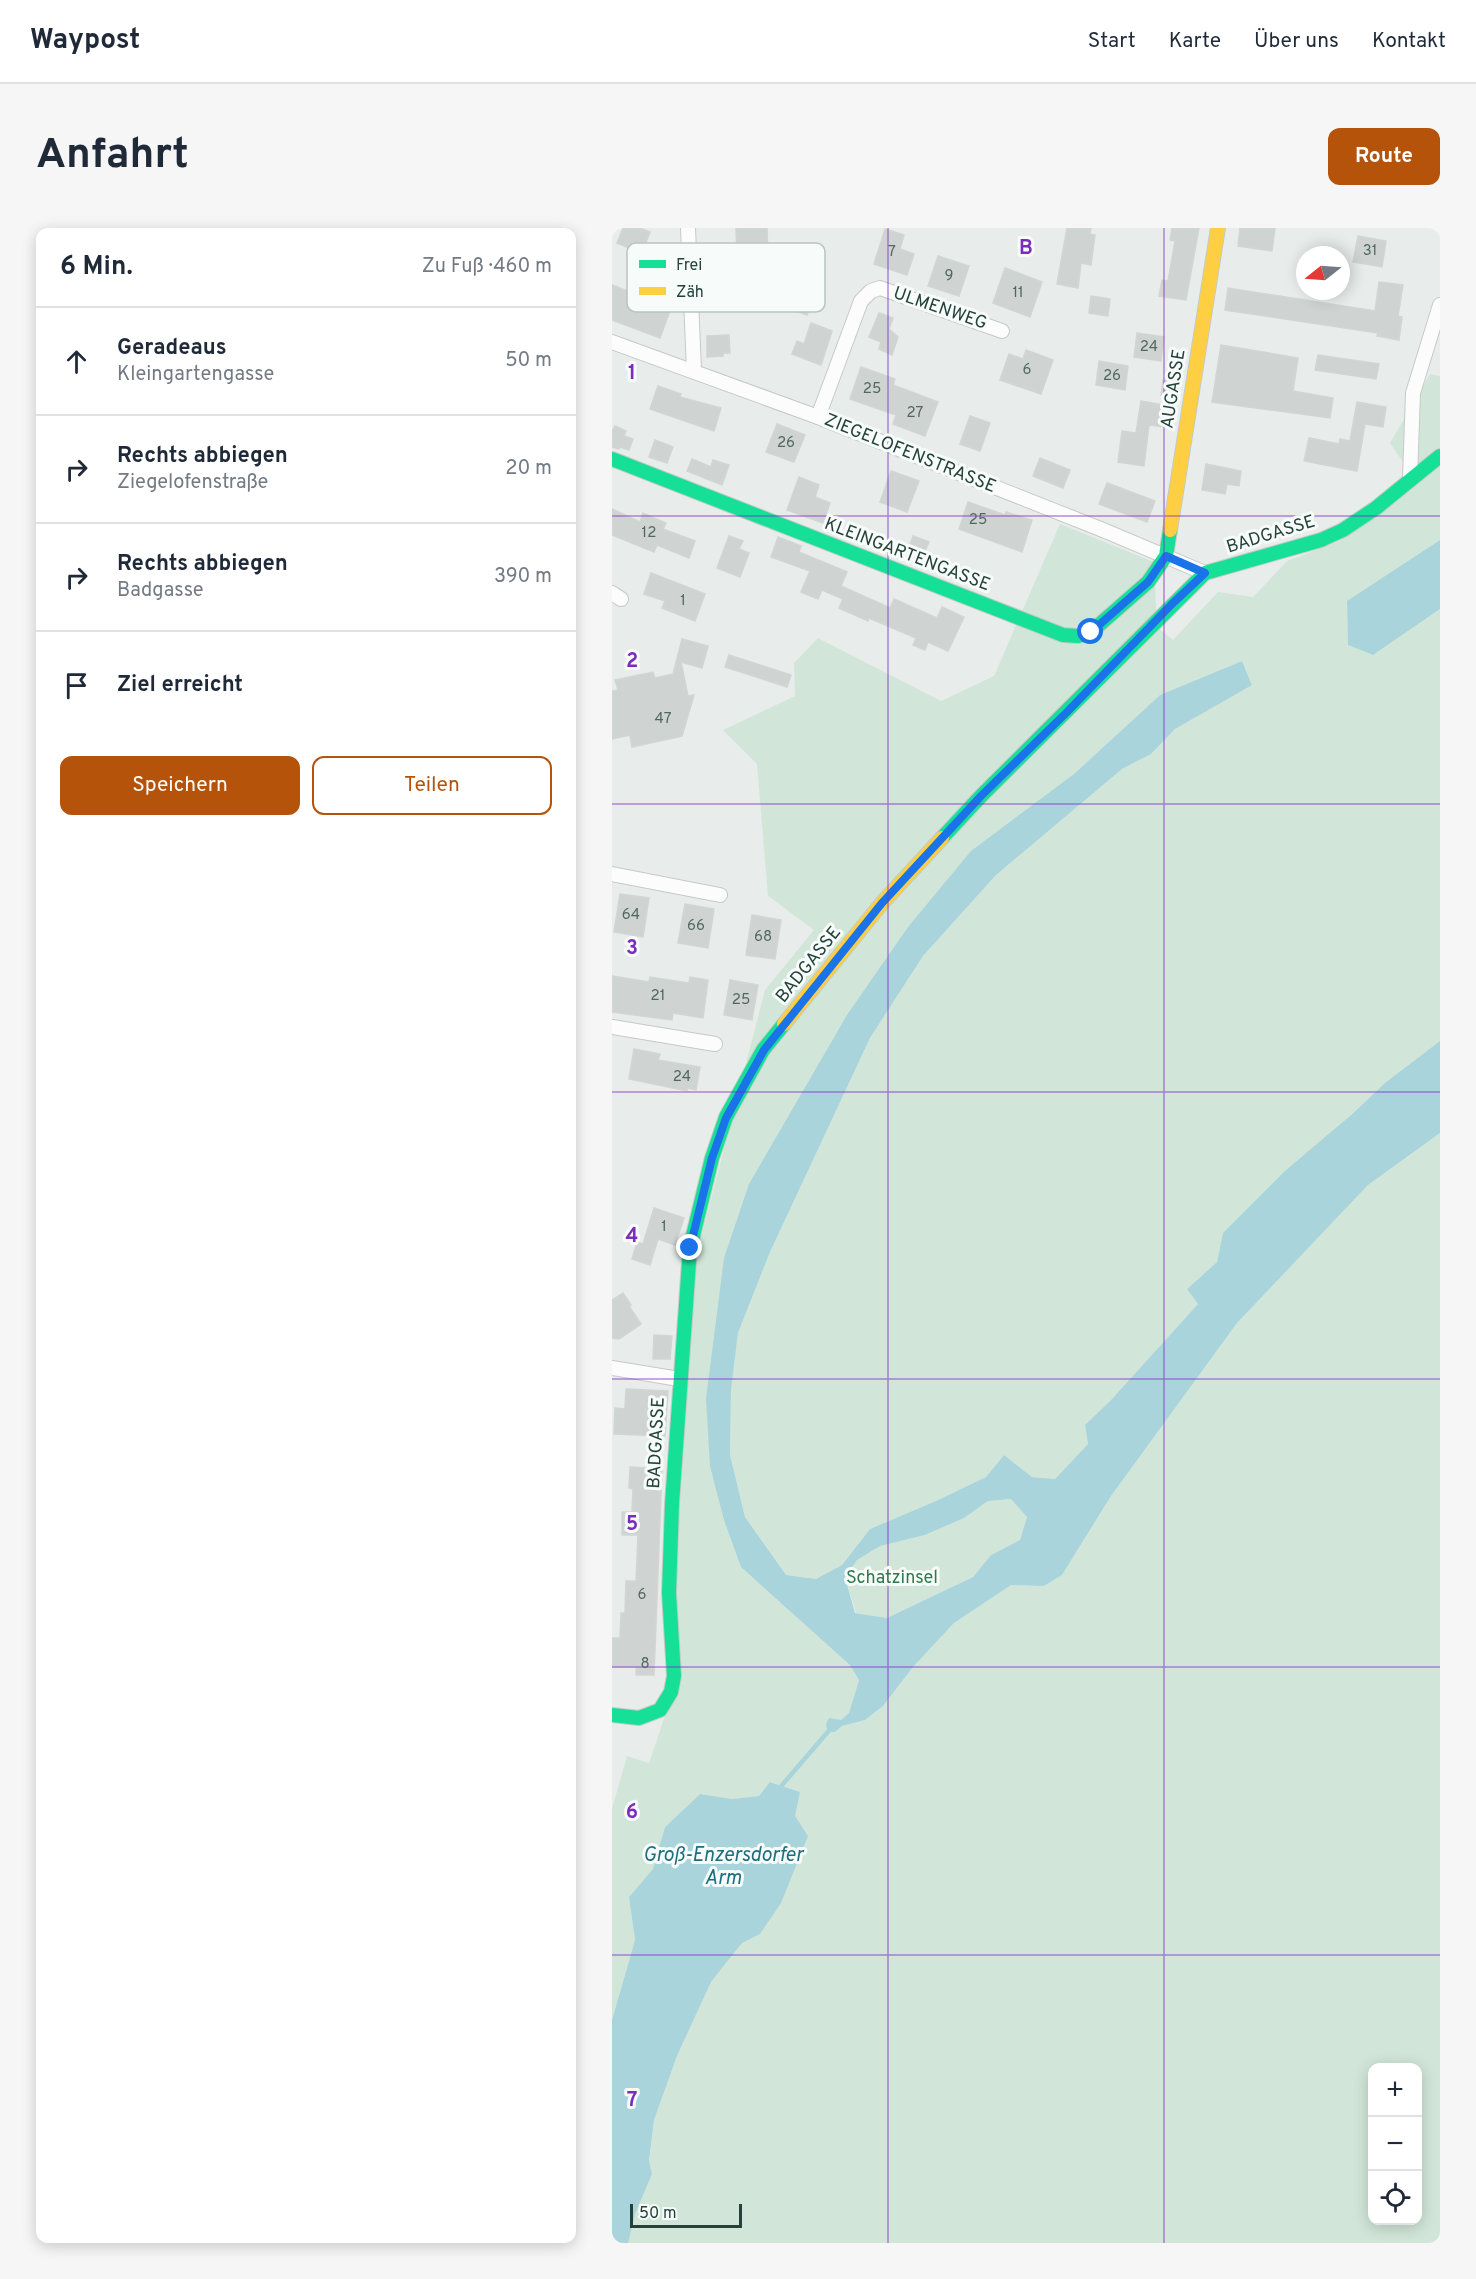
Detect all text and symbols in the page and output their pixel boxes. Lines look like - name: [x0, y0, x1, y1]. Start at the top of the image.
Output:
- text: Waypost: [30, 23, 140, 59]
- text: Start: [1088, 28, 1136, 55]
- text: Karte: [1169, 28, 1221, 55]
- text: Über uns: [1254, 28, 1339, 55]
- text: Kontakt: [1372, 28, 1446, 55]
- button: Route: [1328, 128, 1440, 185]
- text: Anfahrt: [36, 130, 189, 183]
- text: B: [1019, 236, 1033, 262]
- house number: 31: [1363, 242, 1377, 261]
- legend: [627, 243, 825, 312]
- house number: 7: [888, 243, 896, 262]
- north arrow: [1296, 246, 1350, 300]
- text: 6 Min.: [60, 251, 133, 284]
- text: Zu Fuß · 460 m: [422, 254, 552, 280]
- text: Frei: [676, 256, 702, 276]
- house number: 9: [945, 267, 953, 286]
- street label: ULMENWEG: [890, 282, 990, 336]
- text: Zäh: [676, 283, 704, 303]
- house number: 11: [1012, 284, 1024, 303]
- text: Geradeaus: [117, 335, 227, 362]
- house number: 24: [1140, 338, 1158, 357]
- icon: ahead: [60, 345, 93, 378]
- text: 50 m: [505, 348, 552, 374]
- street label: AUGASSE: [1156, 348, 1192, 430]
- text: 1: [628, 361, 636, 387]
- house number: 6: [1023, 361, 1032, 380]
- text: Kleingartengasse: [117, 362, 274, 388]
- house number: 26: [1103, 367, 1121, 386]
- house number: 25: [863, 380, 881, 399]
- house number: 27: [907, 404, 924, 423]
- street label: ZIEGELOFENSTRASSE: [821, 409, 999, 499]
- house number: 26: [777, 434, 795, 453]
- text: Rechts abbiegen: [117, 443, 288, 470]
- icon: right: [60, 453, 93, 486]
- text: 20 m: [505, 456, 552, 482]
- text: Ziegelofenstraße: [117, 470, 268, 496]
- house number: 25: [969, 511, 987, 530]
- street label: BADGASSE: [1224, 511, 1318, 559]
- street label: KLEINGARTENGASSE: [821, 513, 993, 597]
- house number: 12: [642, 524, 656, 543]
- text: Rechts abbiegen: [117, 551, 288, 578]
- icon: right: [60, 561, 93, 594]
- text: 390 m: [494, 564, 552, 590]
- text: Badgasse: [117, 578, 204, 604]
- house number: 1: [680, 592, 686, 611]
- route start: [1077, 618, 1103, 644]
- text: 2: [626, 649, 638, 675]
- icon: arrive: [60, 669, 93, 702]
- text: Ziel erreicht: [117, 672, 243, 699]
- house number: 47: [655, 710, 672, 729]
- button: Speichern: [60, 756, 300, 815]
- button: Teilen: [312, 756, 552, 815]
- house number: 64: [622, 906, 640, 925]
- house number: 66: [687, 917, 705, 936]
- street label: BADGASSE: [771, 922, 847, 1008]
- house number: 68: [754, 928, 772, 947]
- text: 3: [626, 936, 638, 962]
- house number: 21: [651, 987, 665, 1006]
- house number: 25: [732, 991, 750, 1010]
- house number: 24: [673, 1068, 691, 1087]
- house number: 1: [661, 1218, 667, 1237]
- text: 4: [626, 1224, 638, 1250]
- route end: [676, 1234, 702, 1260]
- street label: BADGASSE: [643, 1397, 671, 1489]
- text: 5: [626, 1512, 638, 1538]
- park label: Schatzinsel: [846, 1567, 938, 1590]
- house number: 6: [638, 1586, 647, 1605]
- house number: 8: [640, 1655, 650, 1674]
- text: 6: [626, 1800, 638, 1826]
- water label: Groß-Enzersdorfer Arm: [643, 1843, 804, 1892]
- map controls: [1368, 2063, 1422, 2225]
- button: +: [1368, 2063, 1422, 2117]
- text: 7: [627, 2088, 637, 2114]
- button: −: [1368, 2117, 1422, 2171]
- button: locate: [1368, 2171, 1422, 2225]
- scale bar: [630, 2201, 742, 2228]
- text: 50 m: [639, 2204, 677, 2224]

